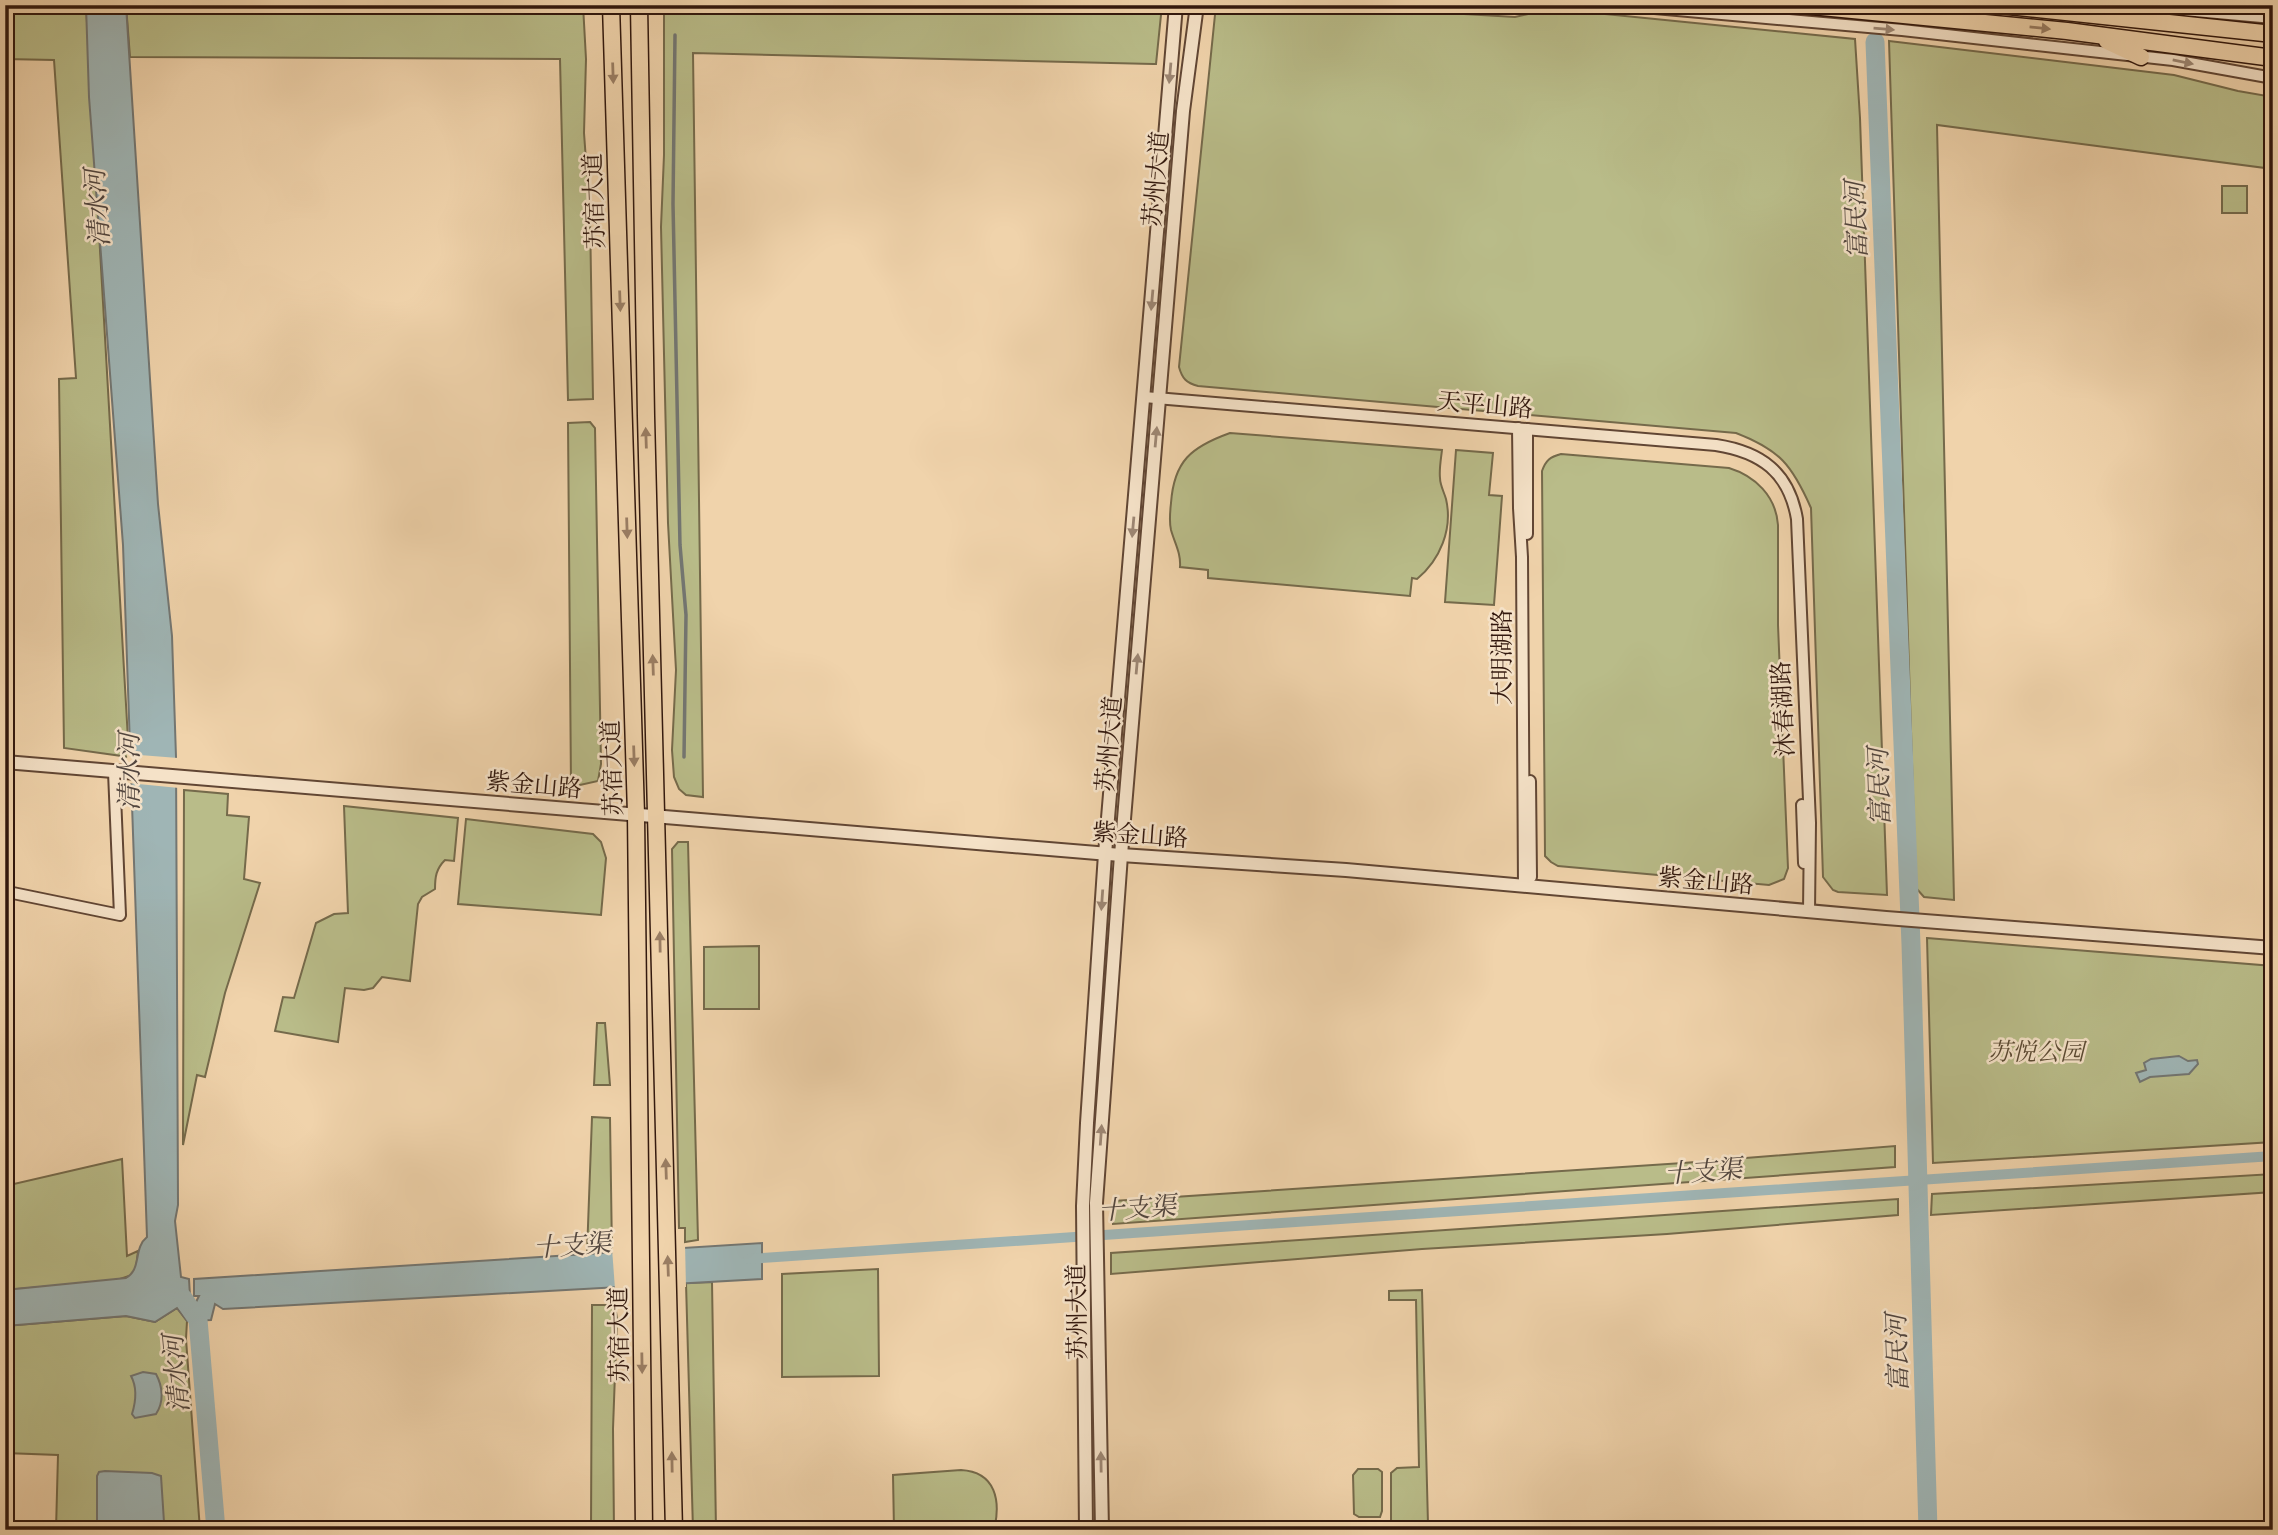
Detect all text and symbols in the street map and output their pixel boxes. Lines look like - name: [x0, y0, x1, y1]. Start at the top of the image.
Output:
- one-way arrow: [1874, 23, 1896, 34]
- one-way arrow: [2029, 23, 2051, 34]
- one-way arrow: [2172, 57, 2194, 68]
- one-way arrow: [1165, 62, 1176, 84]
- one-way arrow: [608, 63, 619, 85]
- street label: 苏州大道: [1136, 130, 1176, 228]
- street label: 苏宿大道: [576, 152, 612, 250]
- water label: 清水河: [77, 164, 118, 248]
- water label: 富民河: [1838, 176, 1875, 260]
- one-way arrow: [1146, 289, 1157, 311]
- one-way arrow: [614, 290, 626, 312]
- street label: 天平山路: [1436, 385, 1534, 425]
- one-way arrow: [641, 426, 652, 448]
- one-way arrow: [1151, 426, 1162, 448]
- one-way arrow: [1127, 516, 1138, 538]
- one-way arrow: [621, 518, 633, 540]
- street label: 大明湖路: [1486, 609, 1518, 705]
- one-way arrow: [1132, 652, 1143, 674]
- one-way arrow: [647, 654, 658, 676]
- street label: 沐春湖路: [1765, 660, 1801, 758]
- street label: 苏州大道: [1089, 695, 1129, 793]
- street label: 苏宿大道: [594, 719, 630, 817]
- water label: 清水河: [112, 729, 147, 811]
- water label: 富民河: [1861, 743, 1898, 827]
- one-way arrow: [628, 745, 640, 767]
- street label: 紫金山路: [485, 765, 583, 805]
- street label: 紫金山路: [1091, 816, 1189, 854]
- street label: 紫金山路: [1657, 861, 1755, 901]
- one-way arrow: [1096, 889, 1107, 911]
- one-way arrow: [654, 930, 666, 952]
- park label: 苏悦公园: [1988, 1036, 2088, 1068]
- one-way arrow: [1096, 1124, 1107, 1146]
- water label: 十支渠: [1663, 1151, 1746, 1192]
- one-way arrow: [660, 1158, 672, 1180]
- water label: 十支渠: [1097, 1188, 1180, 1229]
- water label: 十支渠: [532, 1225, 615, 1266]
- one-way arrow: [662, 1254, 673, 1276]
- street label: 苏州大道: [1060, 1264, 1094, 1360]
- street label: 苏宿大道: [602, 1287, 636, 1383]
- water label: 富民河: [1879, 1309, 1916, 1393]
- water label: 清水河: [155, 1330, 197, 1414]
- one-way arrow: [636, 1352, 648, 1374]
- one-way arrow: [666, 1450, 678, 1472]
- one-way arrow: [1095, 1450, 1107, 1472]

